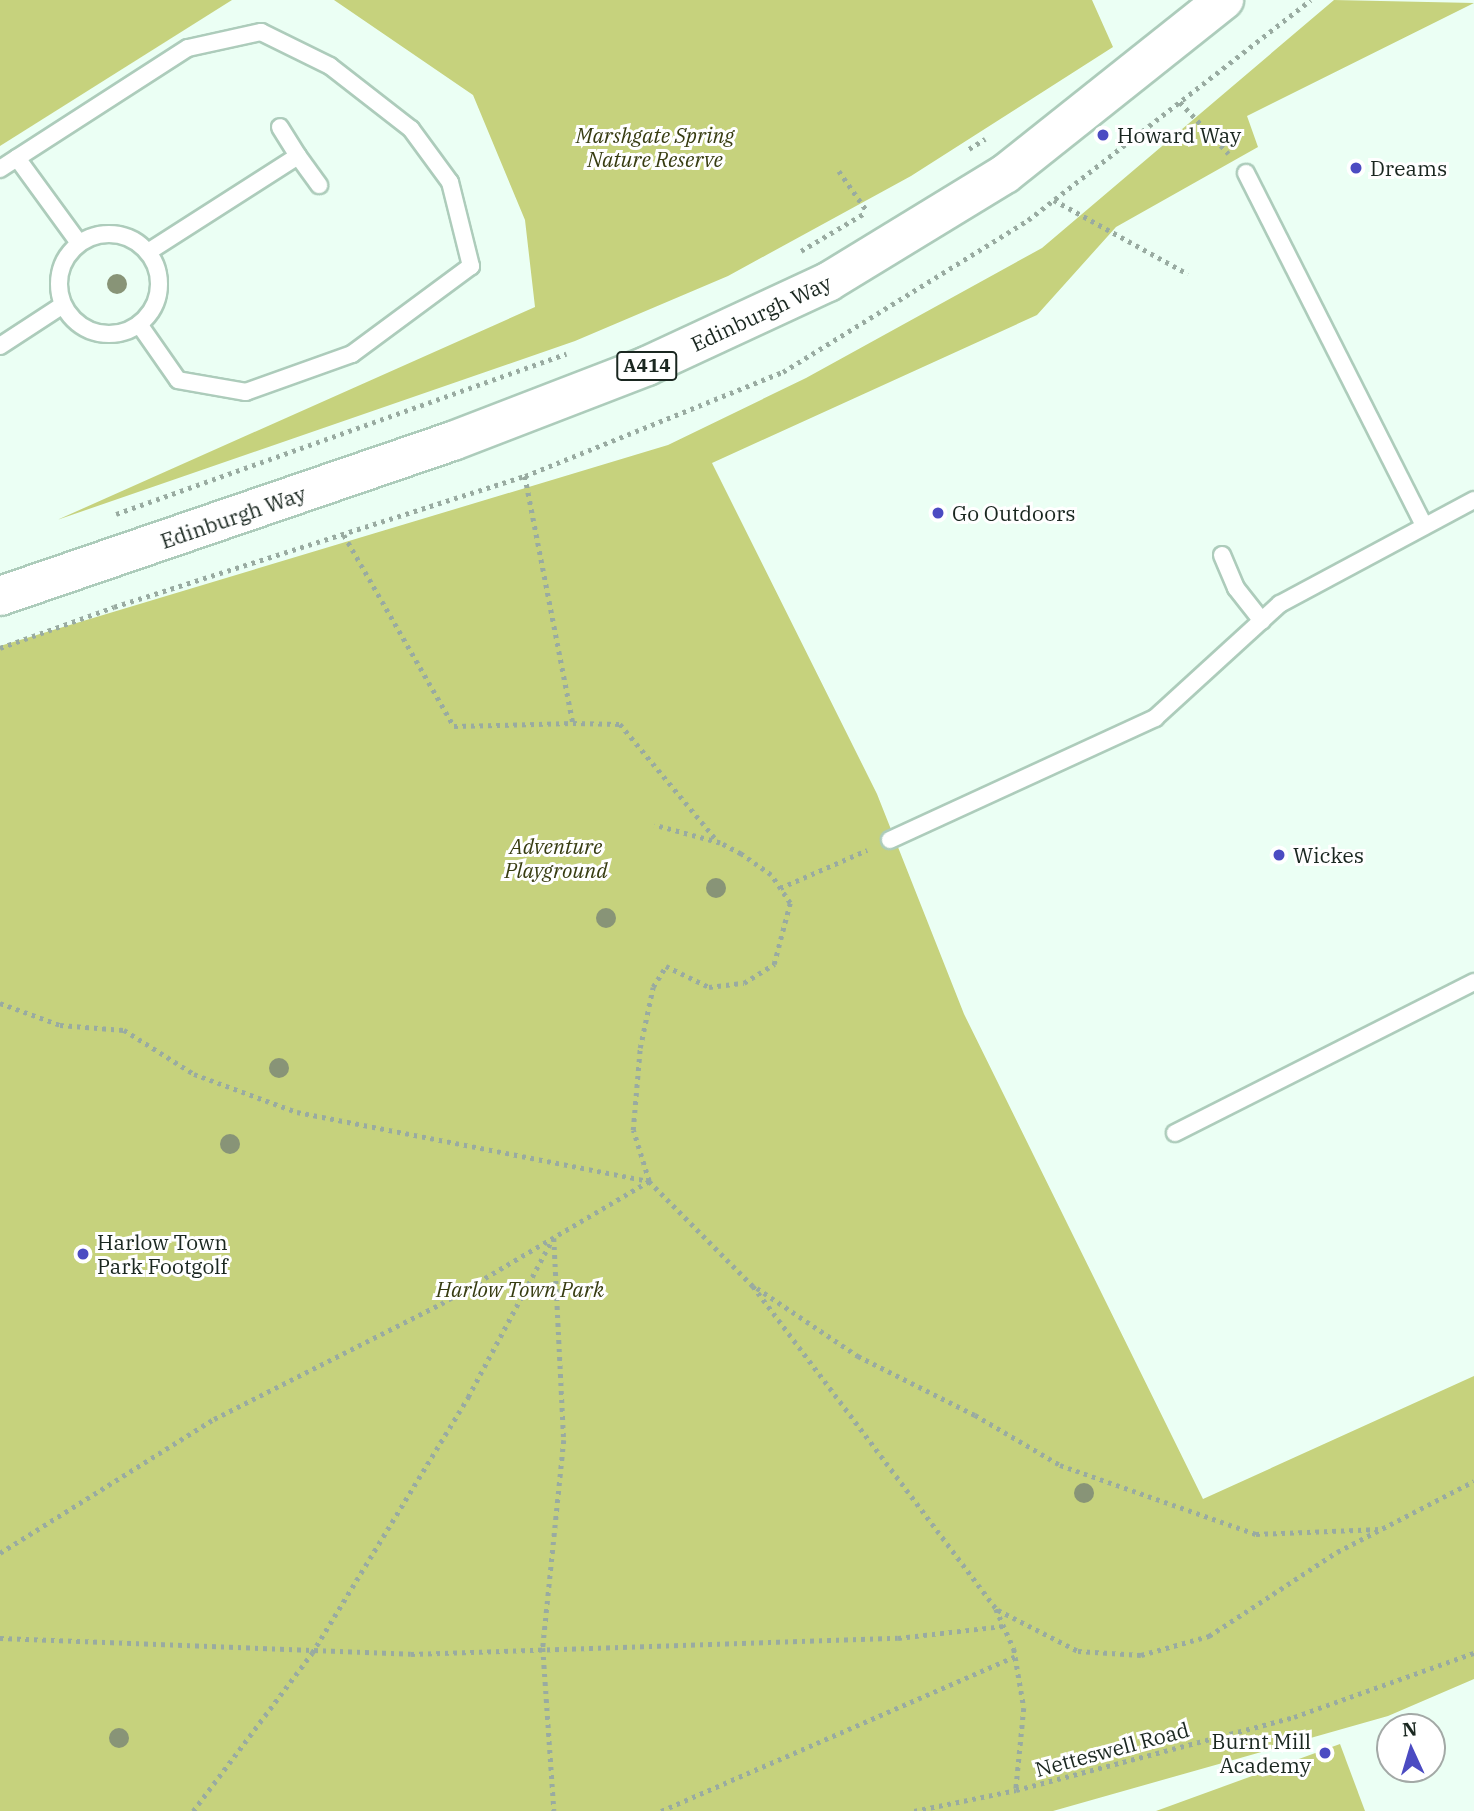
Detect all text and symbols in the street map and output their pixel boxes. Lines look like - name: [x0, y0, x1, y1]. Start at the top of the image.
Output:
- park label: Marshgate Spring Nature Reserve: [576, 122, 734, 172]
- place label: Howard Way: [1117, 122, 1241, 148]
- marker: Howard Way: [1095, 127, 1111, 143]
- place label: Dreams: [1370, 155, 1447, 181]
- marker: Dreams: [1348, 160, 1364, 176]
- street label: Edinburgh Way: [687, 269, 835, 357]
- road number: A414: [616, 350, 678, 382]
- street label: Edinburgh Way: [157, 480, 309, 554]
- place label: Go Outdoors: [952, 500, 1076, 526]
- marker: Go Outdoors: [930, 505, 946, 521]
- park label: Adventure Playground: [504, 833, 608, 883]
- place label: Wickes: [1293, 842, 1364, 868]
- marker: Wickes: [1271, 847, 1287, 863]
- place label: Harlow Town Park Footgolf: [97, 1229, 228, 1279]
- marker: Harlow Town Park Footgolf: [75, 1246, 91, 1262]
- park label: Harlow Town Park: [436, 1276, 604, 1302]
- north arrow: [1376, 1713, 1446, 1783]
- street label: Netteswell Road: [1032, 1716, 1192, 1782]
- text: N: [1401, 1717, 1418, 1742]
- place label: Burnt Mill Academy: [1212, 1728, 1311, 1778]
- marker: Burnt Mill Academy: [1317, 1745, 1333, 1761]

